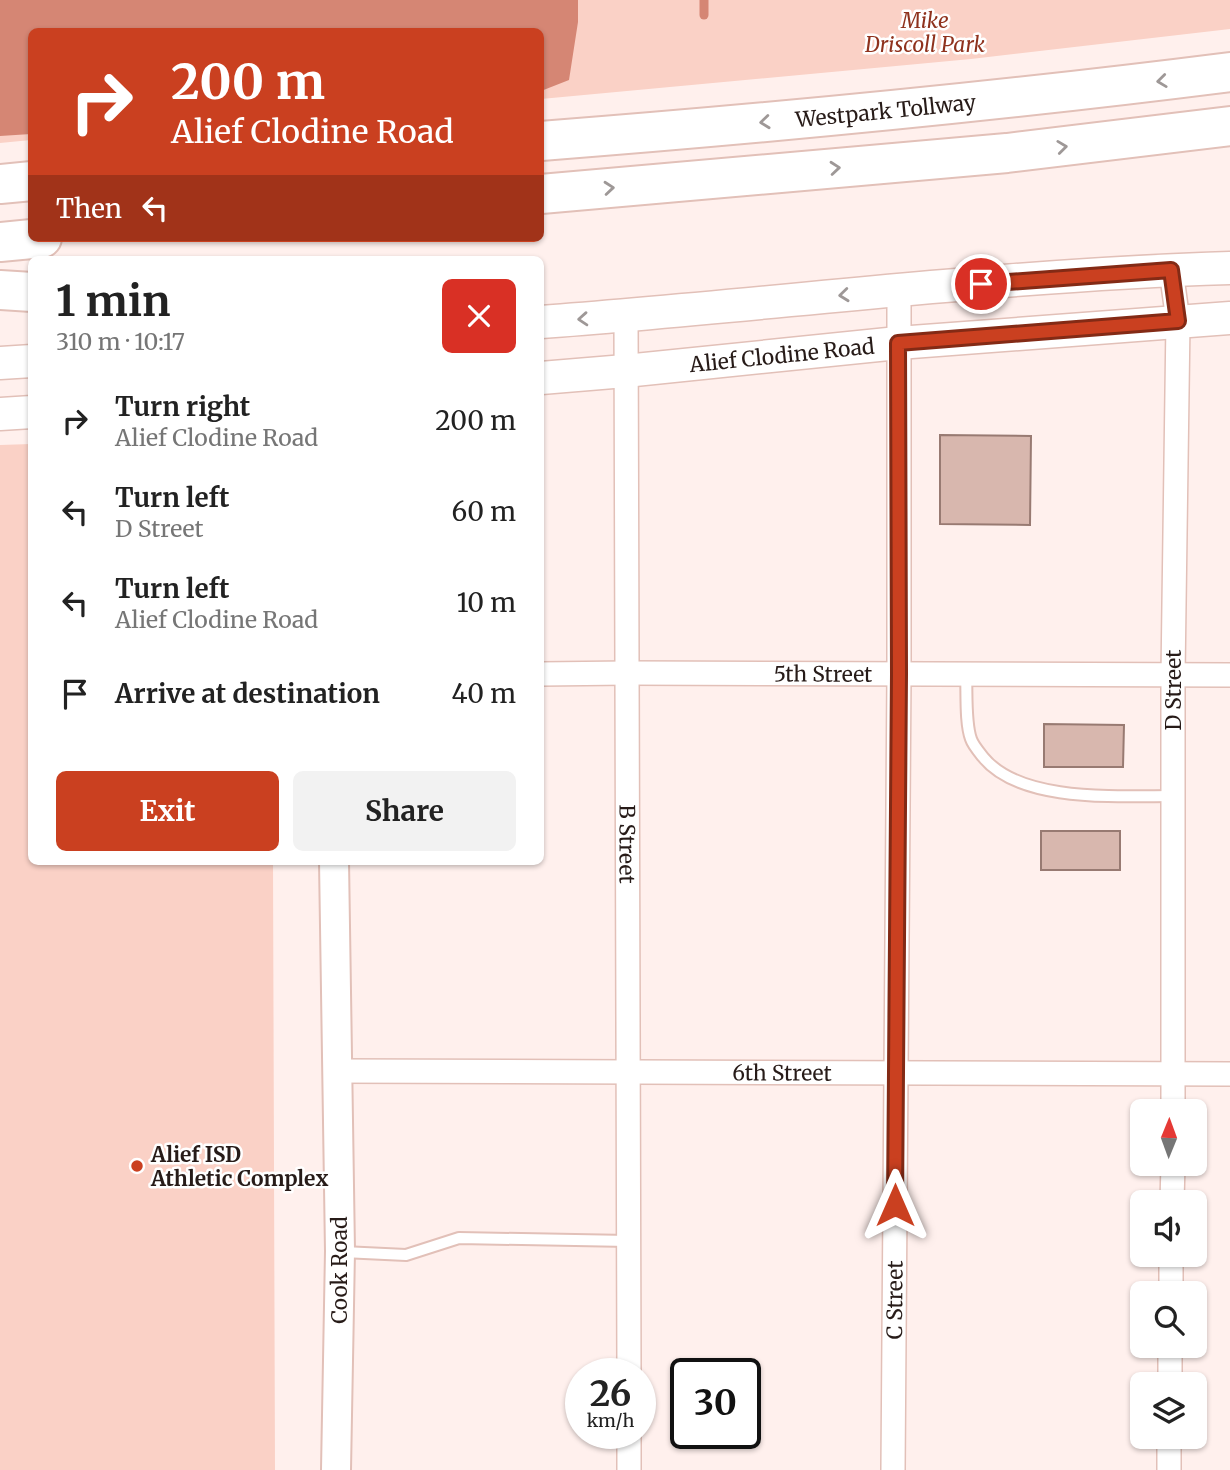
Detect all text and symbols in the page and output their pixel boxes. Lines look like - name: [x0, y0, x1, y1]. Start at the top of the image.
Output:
- park label: Mike Driscoll Park: [864, 7, 986, 58]
- text: 200 m: [171, 51, 325, 112]
- icon: right: [56, 56, 147, 147]
- one-way arrow: [1156, 73, 1168, 88]
- street label: Westpark Tollway: [793, 88, 978, 133]
- text: Alief Clodine Road: [171, 112, 454, 152]
- one-way arrow: [760, 114, 771, 129]
- one-way arrow: [1056, 139, 1068, 154]
- one-way arrow: [830, 161, 841, 176]
- one-way arrow: [604, 181, 615, 196]
- icon: left: [136, 189, 174, 227]
- text: Then: [56, 192, 122, 225]
- pin: [951, 254, 1011, 314]
- icon: arrive: [962, 265, 1000, 303]
- text: 1 min: [56, 275, 170, 327]
- button: close: [442, 279, 516, 353]
- one-way arrow: [838, 287, 850, 302]
- one-way arrow: [578, 311, 589, 326]
- text: 310 m · 10:17: [56, 327, 185, 356]
- street label: Alief Clodine Road: [687, 332, 876, 378]
- text: Turn right: [115, 390, 250, 423]
- icon: right: [56, 402, 94, 440]
- text: 200 m: [435, 404, 516, 437]
- text: Alief Clodine Road: [115, 423, 318, 452]
- text: Turn left: [115, 481, 229, 514]
- icon: left: [56, 493, 94, 531]
- text: 60 m: [452, 495, 516, 528]
- text: D Street: [115, 514, 204, 543]
- text: Turn left: [115, 572, 229, 605]
- icon: left: [56, 584, 94, 622]
- text: 10 m: [457, 586, 516, 619]
- text: Alief Clodine Road: [115, 605, 318, 634]
- street label: D Street: [1160, 650, 1187, 730]
- street label: 5th Street: [774, 660, 872, 687]
- icon: arrive: [56, 675, 94, 713]
- text: Arrive at destination: [115, 677, 380, 710]
- text: 40 m: [452, 677, 516, 710]
- button: Exit: [56, 771, 279, 851]
- button: Share: [293, 771, 516, 851]
- street label: B Street: [614, 804, 641, 884]
- street label: 6th Street: [732, 1059, 832, 1086]
- north arrow: [1130, 1099, 1208, 1176]
- map controls: [1130, 1099, 1207, 1449]
- place label: Alief ISD Athletic Complex: [150, 1141, 328, 1192]
- marker: Alief ISD Athletic Complex: [129, 1158, 145, 1174]
- position arrow: [858, 1168, 932, 1242]
- button: sound: [1130, 1190, 1207, 1267]
- street label: Cook Road: [326, 1216, 353, 1324]
- street label: C Street: [880, 1260, 908, 1340]
- button: search: [1130, 1281, 1207, 1358]
- speed limit sign: 30: [670, 1358, 761, 1449]
- text: 26: [590, 1372, 631, 1416]
- button: layers: [1130, 1372, 1207, 1449]
- text: km/h: [587, 1409, 634, 1432]

